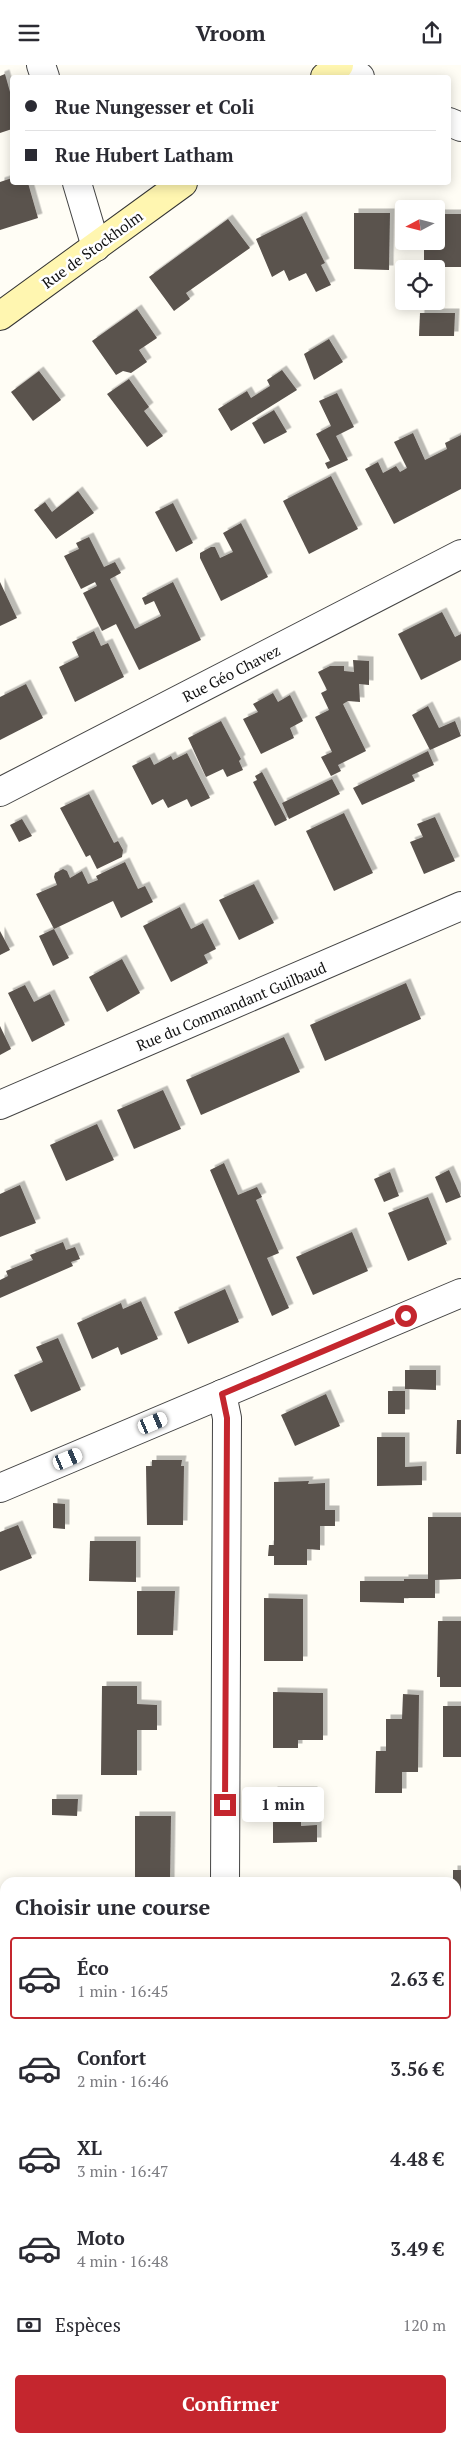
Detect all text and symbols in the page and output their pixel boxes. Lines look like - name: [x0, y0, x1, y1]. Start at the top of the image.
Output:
- text: Vroom: [195, 18, 266, 47]
- icon: menu: [15, 19, 43, 47]
- icon: share: [418, 19, 446, 47]
- text: Rue Nungesser et Coli: [55, 94, 254, 119]
- text: Rue Hubert Latham: [55, 142, 234, 167]
- north arrow: [395, 200, 445, 250]
- map controls: [395, 200, 445, 310]
- street label: Rue de Stockholm: [38, 206, 146, 292]
- button: locate: [395, 260, 445, 310]
- street label: Rue Géo Chavez: [179, 640, 283, 706]
- street label: Rue du Commandant Guilbaud: [133, 957, 329, 1055]
- route start: [395, 1305, 417, 1327]
- car: [136, 1410, 169, 1436]
- car: [51, 1446, 84, 1472]
- callout: 1 min: [242, 1787, 325, 1823]
- text: 1 min: [261, 1793, 305, 1815]
- route end: [214, 1794, 236, 1816]
- text: Choisir une course: [15, 1892, 210, 1921]
- text: Éco: [77, 1955, 109, 1980]
- icon: car: [17, 1956, 62, 2001]
- text: 2.63 €: [390, 1966, 444, 1991]
- text: 1 min · 16:45: [77, 1980, 169, 2002]
- text: Confort: [77, 2045, 146, 2070]
- icon: car: [17, 2046, 62, 2091]
- text: 3.56 €: [390, 2056, 444, 2081]
- text: 2 min · 16:46: [77, 2070, 169, 2092]
- text: XL: [77, 2135, 102, 2160]
- icon: car: [17, 2136, 62, 2181]
- text: 4.48 €: [390, 2146, 444, 2171]
- text: 3 min · 16:47: [77, 2160, 169, 2182]
- text: Moto: [77, 2225, 125, 2250]
- icon: car: [17, 2226, 62, 2271]
- text: 3.49 €: [390, 2236, 444, 2261]
- text: 4 min · 16:48: [77, 2250, 169, 2272]
- icon: cash: [15, 2311, 43, 2339]
- text: Espèces: [55, 2312, 121, 2337]
- text: 120 m: [403, 2314, 446, 2336]
- button: Confirmer: [15, 2375, 446, 2433]

